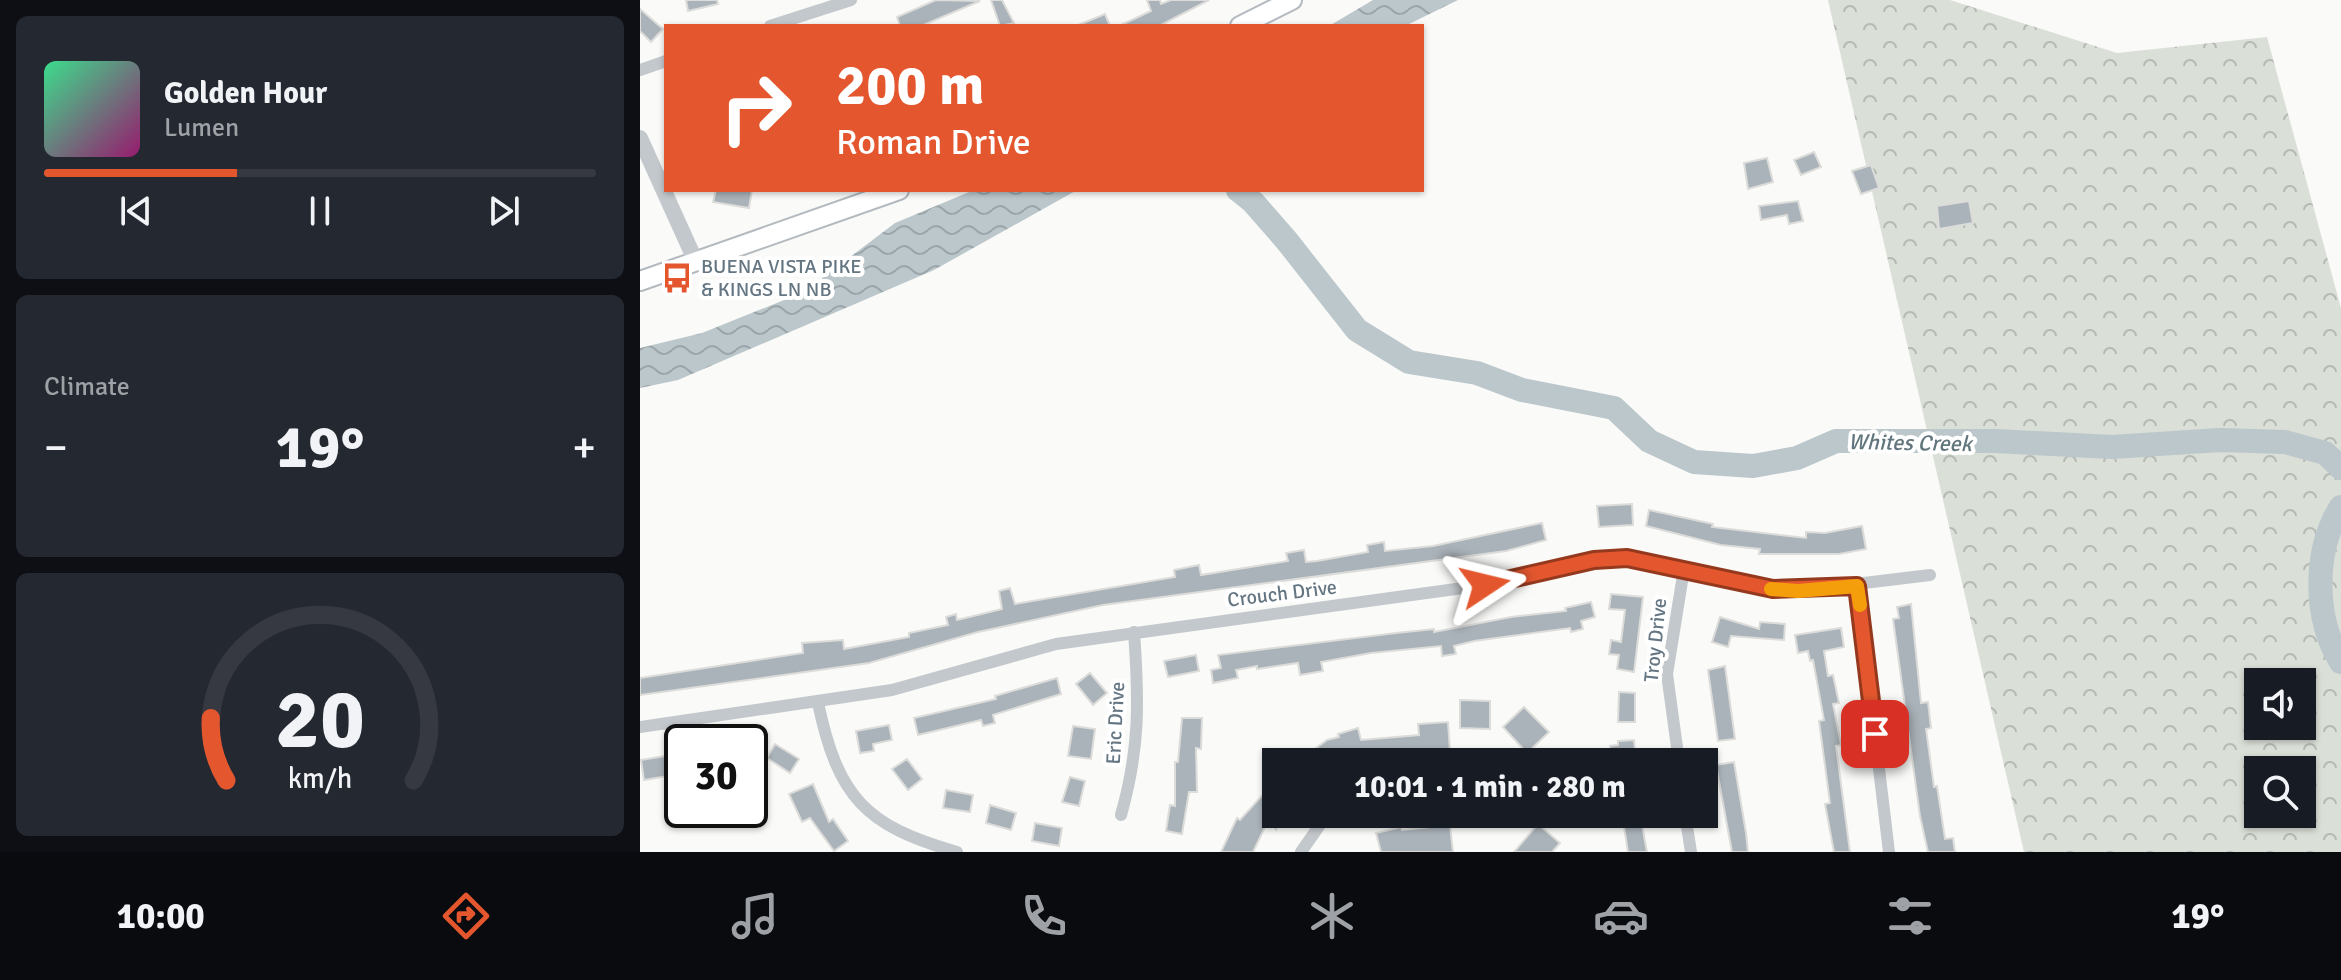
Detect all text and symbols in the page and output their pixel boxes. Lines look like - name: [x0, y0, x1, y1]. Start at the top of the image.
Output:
- text: 200 m: [836, 51, 984, 120]
- icon: right: [704, 56, 808, 160]
- text: Golden Hour: [164, 75, 327, 112]
- text: Lumen: [164, 112, 239, 144]
- text: Roman Drive: [836, 120, 1031, 165]
- icon: previous: [114, 189, 158, 233]
- icon: pause: [298, 189, 342, 233]
- icon: next: [482, 189, 526, 233]
- place label: BUENA VISTA PIKE & KINGS LN NB: [701, 254, 862, 302]
- bus stop icon: BUENA VISTA PIKE & KINGS LN NB: [660, 261, 694, 295]
- text: Climate: [44, 371, 130, 403]
- text: 19°: [276, 411, 364, 485]
- text: −: [44, 421, 68, 475]
- text: +: [572, 421, 596, 475]
- water label: Whites Creek: [1848, 428, 1974, 457]
- position arrow: [1443, 543, 1527, 627]
- street label: Crouch Drive: [1226, 574, 1338, 613]
- street label: Troy Drive: [1639, 597, 1672, 683]
- text: 20: [275, 668, 365, 770]
- map controls: [2244, 668, 2316, 828]
- button: sound: [2244, 668, 2316, 740]
- street label: Eric Drive: [1101, 681, 1130, 765]
- pin: [1841, 700, 1909, 768]
- icon: arrive: [1853, 712, 1897, 756]
- speed limit sign: 30: [664, 724, 768, 828]
- button: search: [2244, 756, 2316, 828]
- text: km/h: [288, 761, 352, 796]
- text: 10:01 · 1 min · 280 m: [1354, 769, 1626, 806]
- icon: directions: [438, 888, 494, 944]
- icon: music: [727, 888, 783, 944]
- icon: phone: [1016, 888, 1072, 944]
- icon: climate: [1304, 888, 1360, 944]
- icon: car: [1593, 888, 1649, 944]
- icon: filters: [1882, 888, 1938, 944]
- text: 10:00: [116, 894, 205, 939]
- text: 19°: [2171, 894, 2224, 939]

